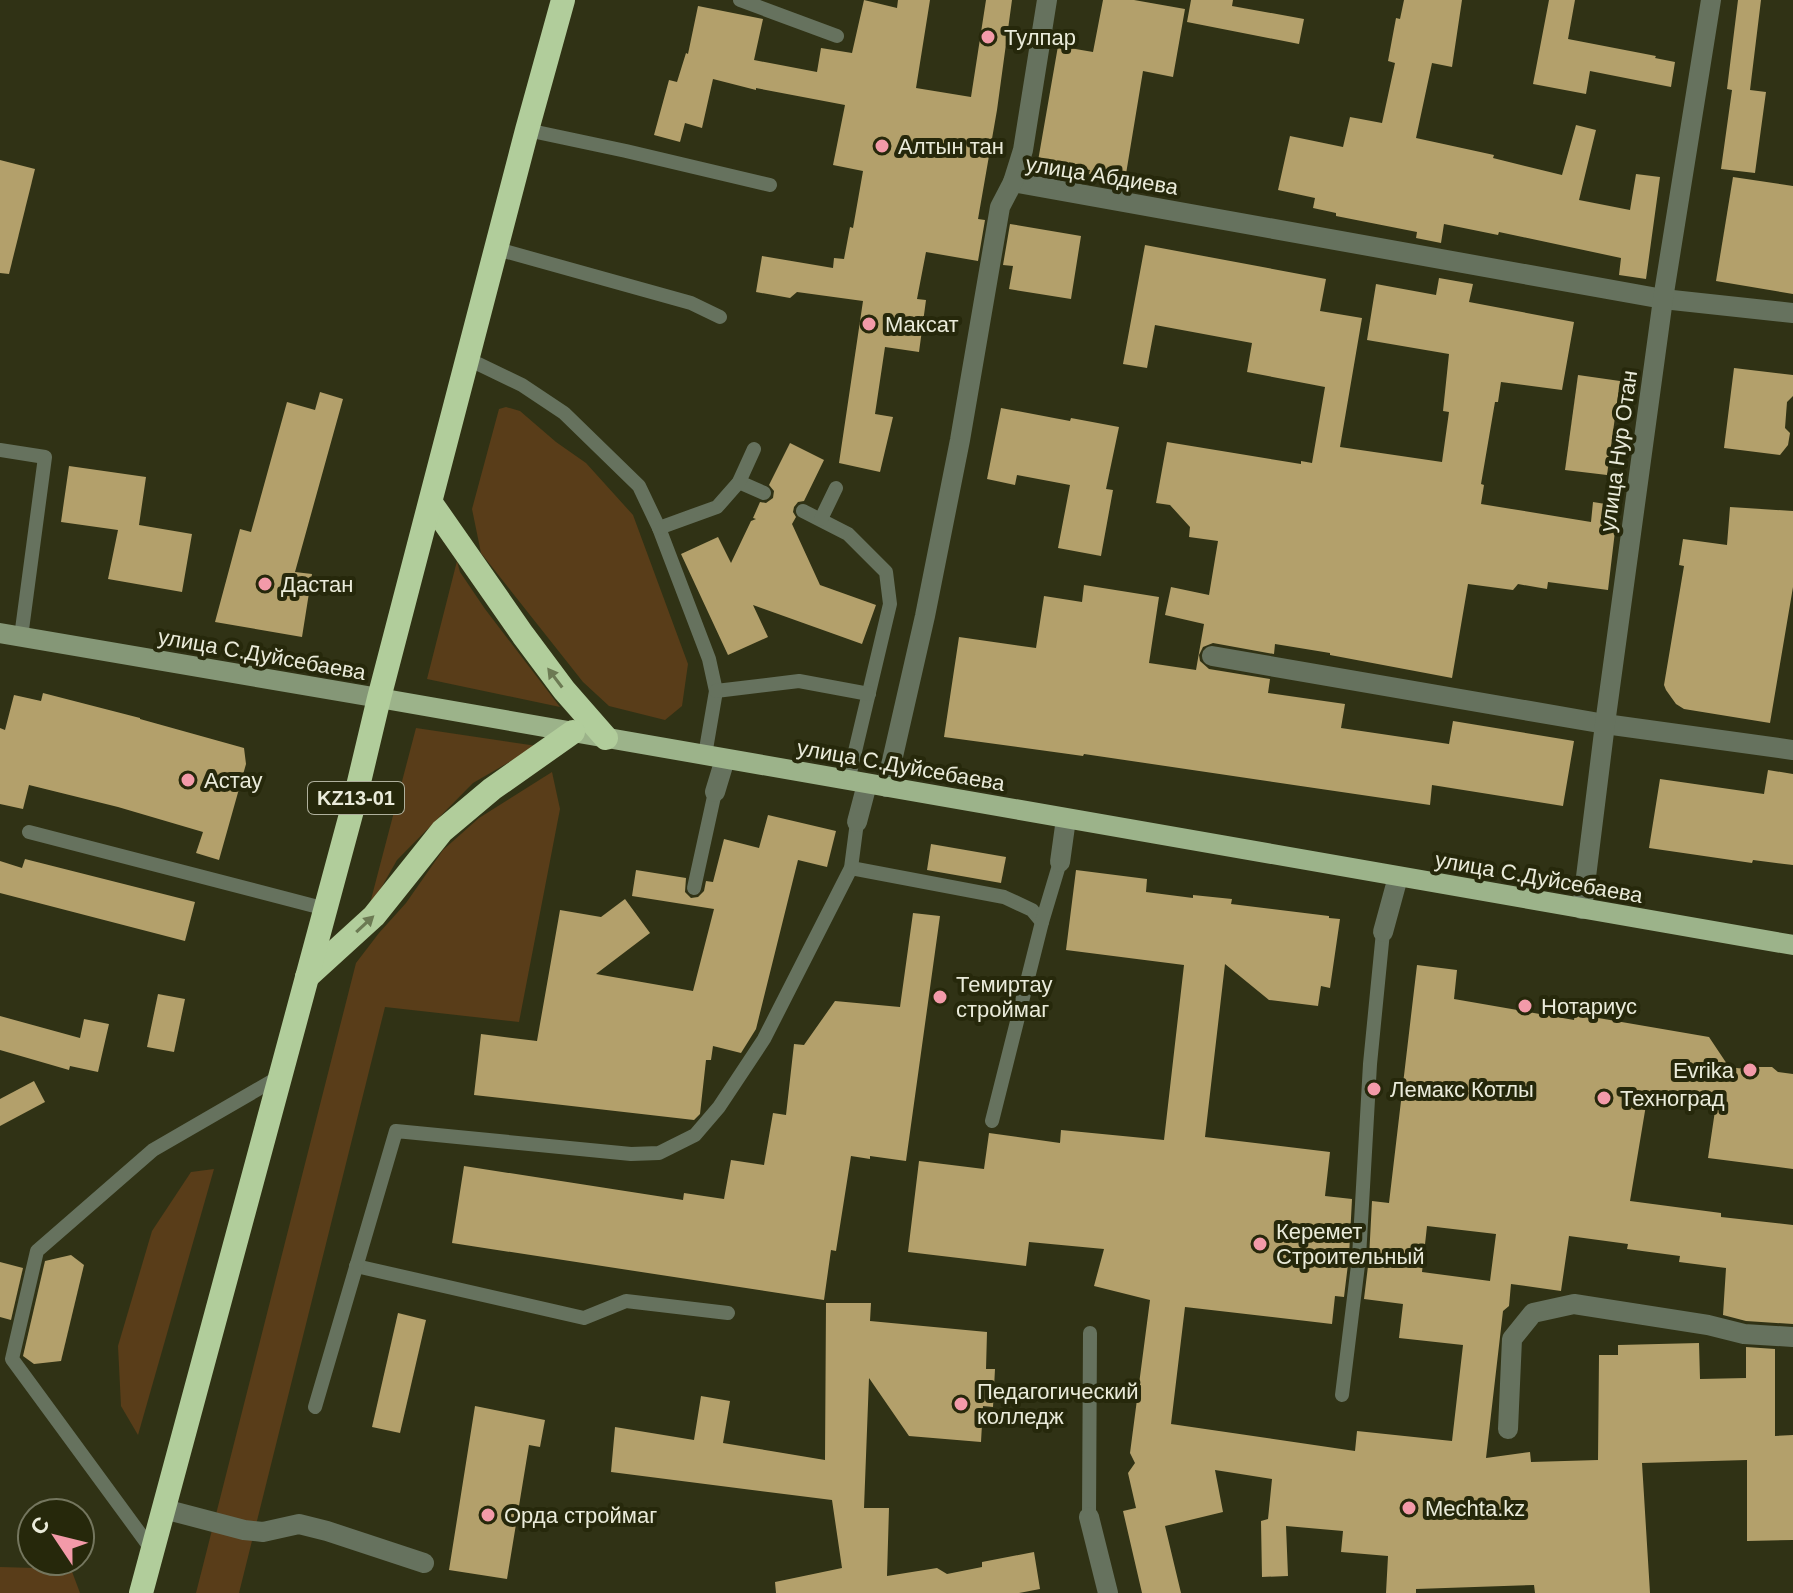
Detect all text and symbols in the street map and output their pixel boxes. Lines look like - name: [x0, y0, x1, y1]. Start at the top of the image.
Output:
- place label: Тулпар: [1004, 25, 1076, 50]
- marker: Тулпар: [979, 28, 997, 46]
- place label: Алтын тан: [898, 134, 1004, 159]
- marker: Алтын тан: [873, 137, 891, 155]
- street label: улица Абдиева: [1024, 151, 1181, 200]
- place label: Максат: [885, 312, 959, 337]
- marker: Максат: [860, 315, 878, 333]
- street label: улица Нур Отан: [1595, 369, 1642, 533]
- place label: Дастан: [281, 572, 353, 597]
- marker: Дастан: [256, 575, 274, 593]
- street label: улица С.Дуйсебаева: [156, 624, 368, 685]
- one-way arrow: [548, 668, 564, 689]
- street label: улица С.Дуйсебаева: [795, 735, 1007, 796]
- place label: Астау: [204, 768, 263, 793]
- marker: Астау: [179, 771, 197, 789]
- road number: KZ13-01: [308, 782, 404, 814]
- street label: улица С.Дуйсебаева: [1433, 847, 1645, 908]
- one-way arrow: [355, 916, 374, 934]
- place label: Темиртау строймаг: [956, 972, 1052, 1022]
- marker: Темиртау строймаг: [931, 988, 949, 1006]
- place label: Нотариус: [1541, 994, 1637, 1019]
- marker: Нотариус: [1516, 997, 1534, 1015]
- place label: Evrika: [1673, 1058, 1735, 1083]
- marker: Evrika: [1741, 1061, 1759, 1079]
- place label: Лемакс Котлы: [1390, 1077, 1534, 1102]
- marker: Лемакс Котлы: [1365, 1080, 1383, 1098]
- place label: Техноград: [1620, 1086, 1725, 1111]
- marker: Техноград: [1595, 1089, 1613, 1107]
- place label: Керемет Строительный: [1276, 1219, 1425, 1269]
- marker: Керемет Строительный: [1251, 1235, 1269, 1253]
- place label: Педагогический колледж: [977, 1379, 1139, 1429]
- marker: Педагогический колледж: [952, 1395, 970, 1413]
- place label: Mechta.kz: [1425, 1496, 1525, 1521]
- north arrow: [16, 1497, 96, 1577]
- marker: Mechta.kz: [1400, 1499, 1418, 1517]
- place label: Орда строймаг: [504, 1503, 657, 1528]
- marker: Орда строймаг: [479, 1506, 497, 1524]
- text: С: [25, 1512, 55, 1539]

